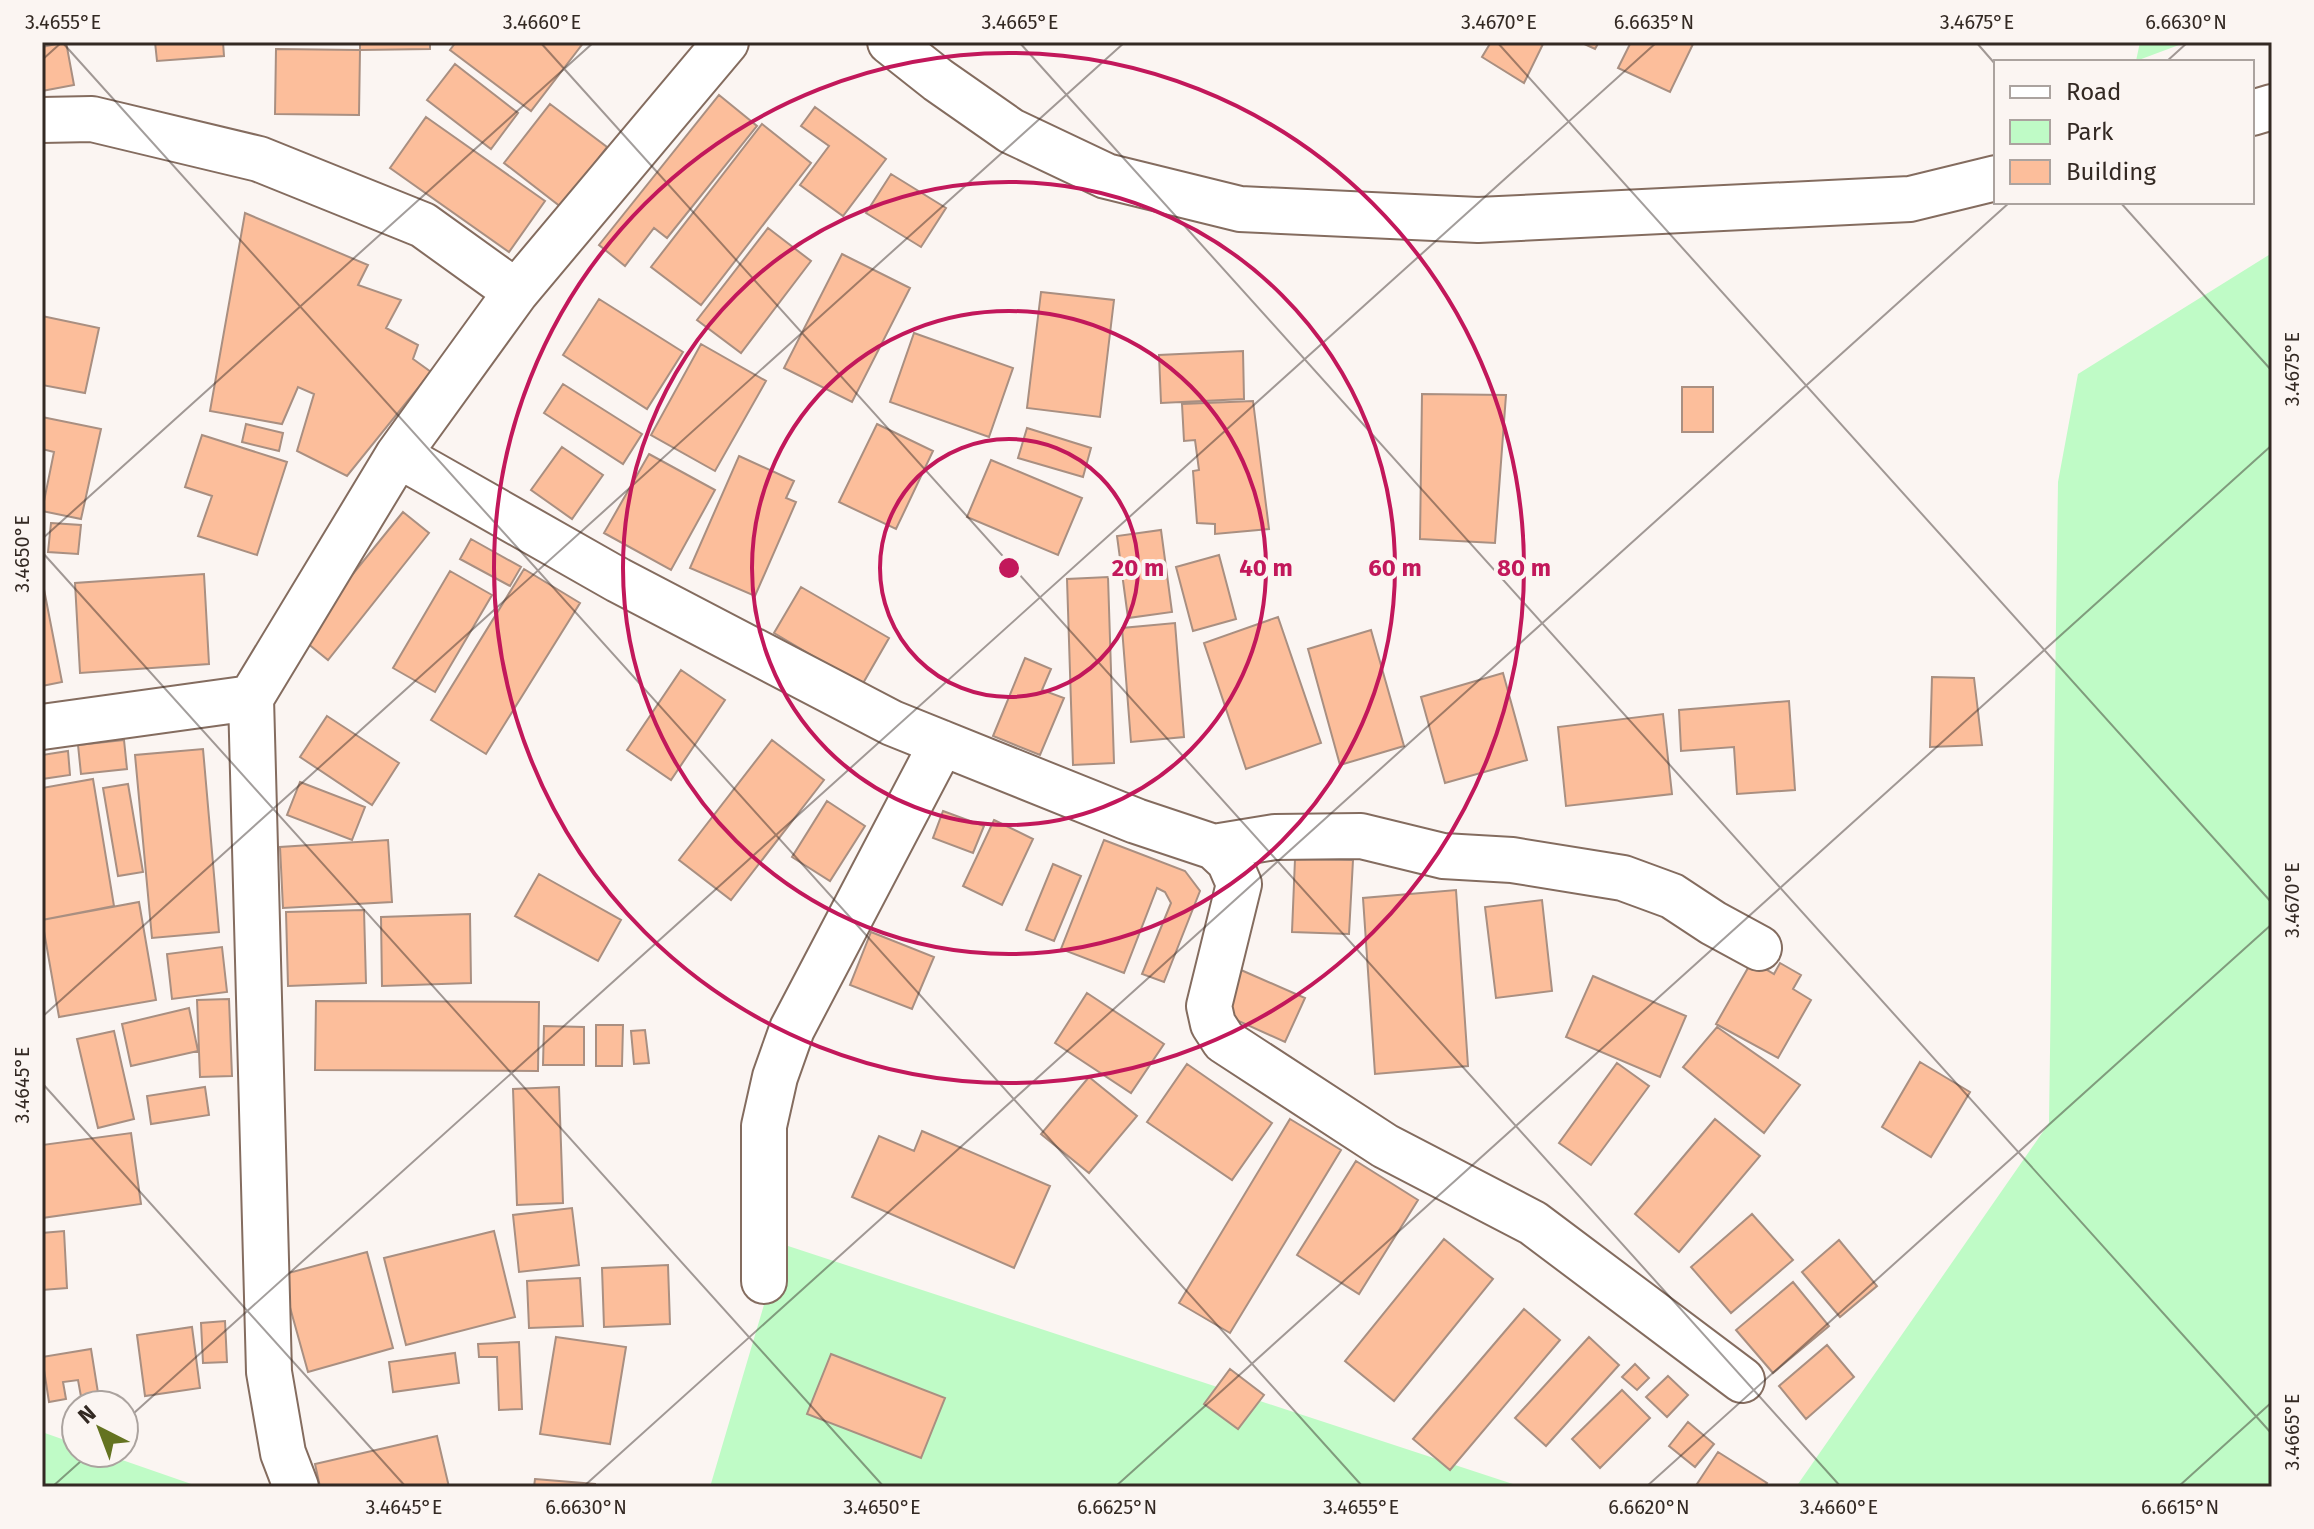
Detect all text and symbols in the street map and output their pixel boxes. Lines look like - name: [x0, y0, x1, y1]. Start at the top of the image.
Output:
- text: 3.4655°E: [25, 10, 101, 34]
- text: 3.4660°E: [503, 10, 581, 34]
- text: 3.4665°E: [982, 10, 1058, 34]
- text: 3.4670°E: [1461, 10, 1537, 34]
- text: 6.6635°N: [1614, 10, 1694, 34]
- text: 3.4675°E: [1940, 10, 2014, 34]
- text: 6.6630°N: [2145, 10, 2227, 34]
- legend: [1994, 60, 2254, 204]
- text: Road: [2066, 78, 2121, 106]
- text: Park: [2066, 118, 2114, 146]
- text: Building: [2066, 158, 2156, 186]
- text: 3.4675°E: [2280, 332, 2304, 406]
- text: 3.4650°E: [10, 515, 34, 593]
- centre of rings: [995, 554, 1023, 582]
- text: 20 m: [1112, 554, 1164, 582]
- text: 40 m: [1239, 554, 1293, 582]
- text: 60 m: [1368, 554, 1422, 582]
- text: 80 m: [1497, 554, 1551, 582]
- text: 3.4670°E: [2280, 862, 2304, 938]
- text: 3.4645°E: [10, 1047, 34, 1123]
- north arrow: [60, 1389, 140, 1469]
- text: 3.4665°E: [2280, 1394, 2304, 1470]
- text: N: [72, 1400, 101, 1429]
- text: 3.4645°E: [366, 1495, 442, 1519]
- text: 6.6630°N: [545, 1495, 627, 1519]
- text: 3.4650°E: [843, 1495, 921, 1519]
- text: 6.6625°N: [1077, 1495, 1157, 1519]
- text: 3.4655°E: [1323, 1495, 1399, 1519]
- text: 6.6620°N: [1608, 1495, 1690, 1519]
- text: 3.4660°E: [1800, 1495, 1878, 1519]
- text: 6.6615°N: [2141, 1495, 2219, 1519]

